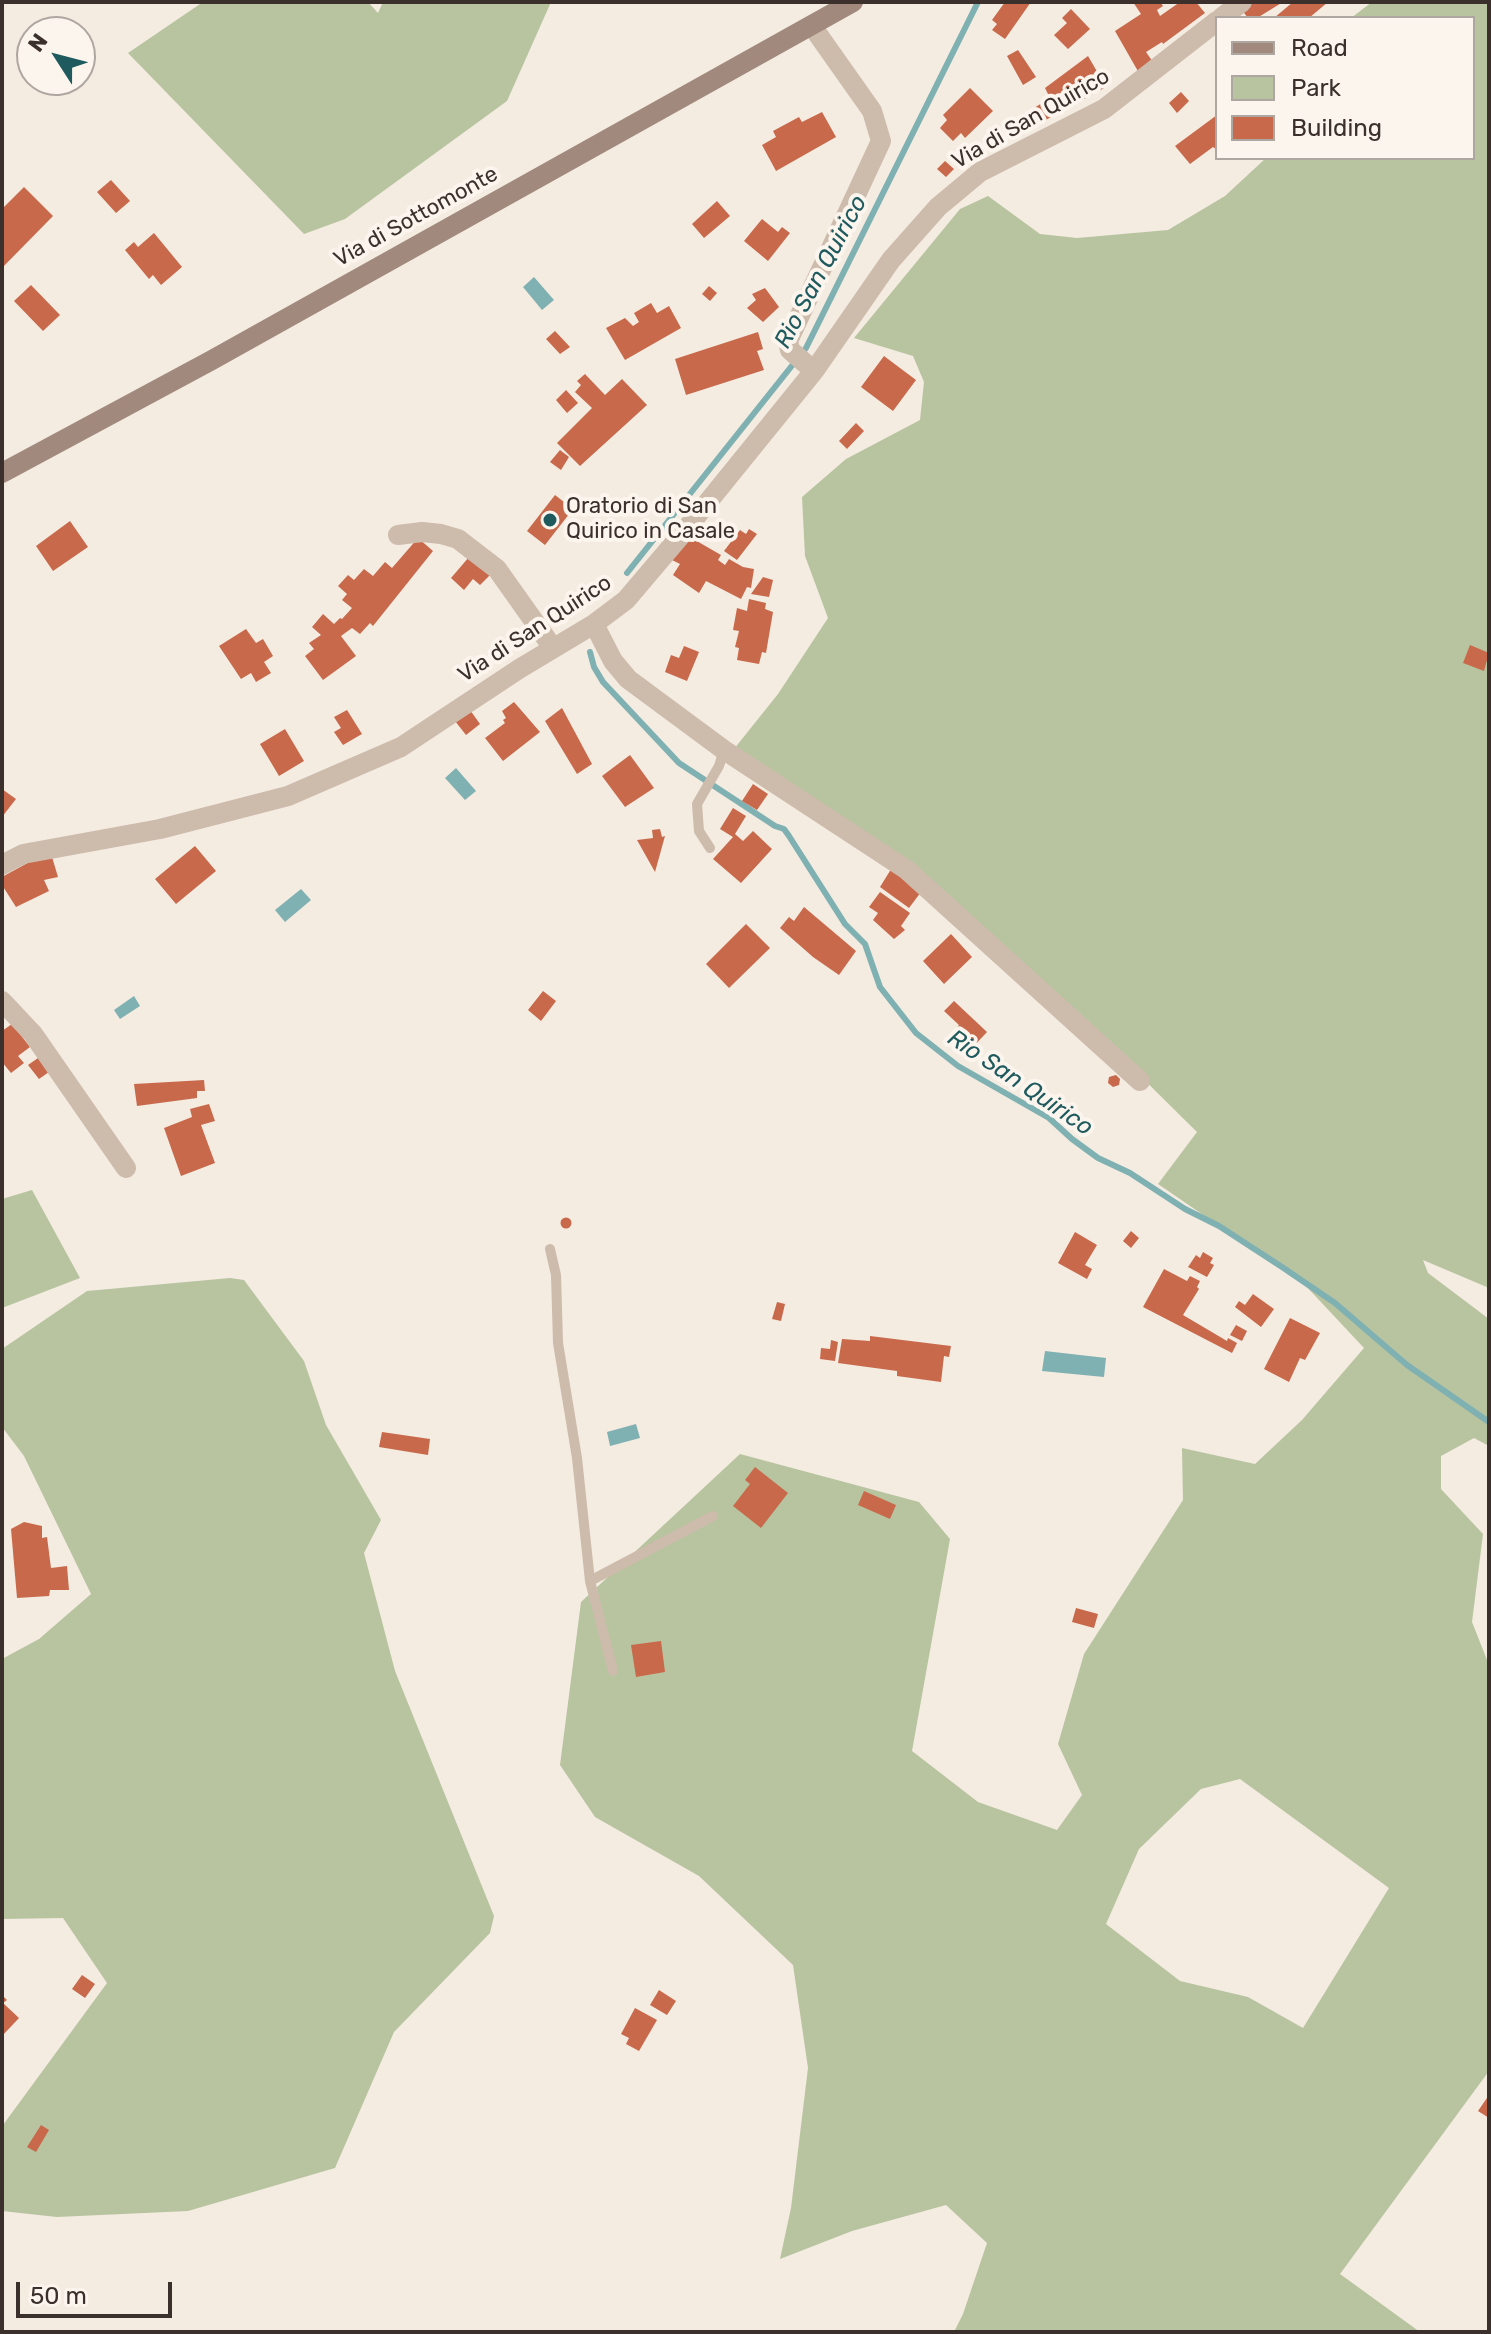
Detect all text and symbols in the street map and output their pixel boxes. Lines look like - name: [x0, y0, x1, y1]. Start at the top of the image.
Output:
- north arrow: [16, 16, 96, 96]
- legend: [1215, 16, 1475, 160]
- text: N: [22, 28, 53, 57]
- text: Road: [1291, 34, 1348, 62]
- street label: Via di San Quirico: [948, 63, 1114, 175]
- text: Park: [1291, 74, 1341, 102]
- text: Building: [1291, 114, 1382, 142]
- street label: Via di Sottomonte: [329, 161, 503, 273]
- water label: Rio San Quirico: [769, 191, 873, 353]
- place label: Oratorio di San Quirico in Casale: [566, 494, 735, 546]
- marker: Oratorio di San Quirico in Casale: [541, 511, 559, 529]
- street label: Via di San Quirico: [453, 570, 617, 688]
- water label: Rio San Quirico: [942, 1024, 1098, 1142]
- scale bar: [20, 2266, 176, 2316]
- text: 50 m: [30, 2282, 87, 2310]

